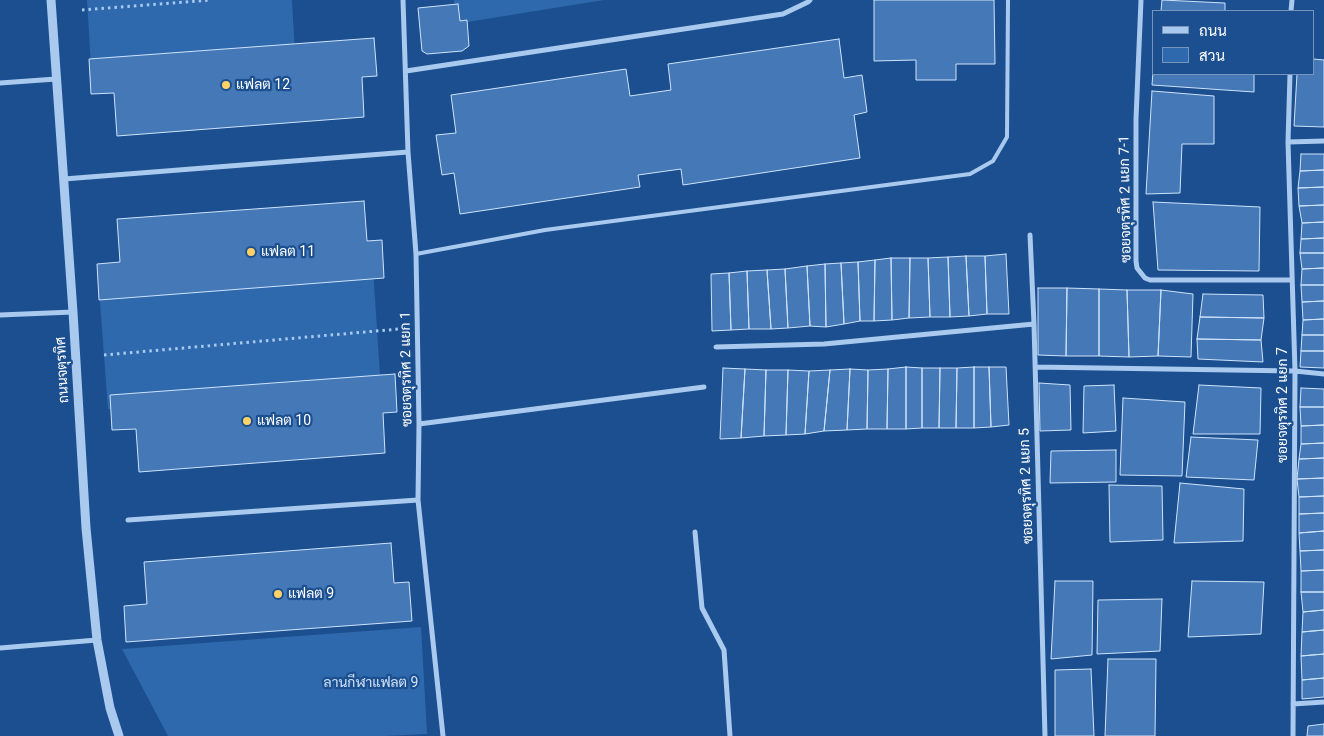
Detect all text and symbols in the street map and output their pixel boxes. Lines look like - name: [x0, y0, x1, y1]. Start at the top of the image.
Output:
- legend: [1152, 10, 1314, 75]
- text: ถนน: [1199, 22, 1227, 40]
- text: สวน: [1199, 47, 1225, 65]
- place label: แฟลต 12: [236, 77, 290, 93]
- marker: แฟลต 12: [220, 79, 232, 91]
- street label: ซอยจตุรทิศ 2 แยก 7-1: [1116, 135, 1136, 263]
- place label: แฟลต 11: [261, 244, 315, 260]
- marker: แฟลต 11: [245, 246, 257, 258]
- street label: ซอยจตุรทิศ 2 แยก 1: [398, 311, 416, 427]
- street label: ถนนจตุรทิศ: [53, 336, 73, 404]
- street label: ซอยจตุรทิศ 2 แยก 7: [1275, 347, 1291, 463]
- place label: แฟลต 10: [257, 413, 311, 429]
- marker: แฟลต 10: [241, 415, 253, 427]
- street label: ซอยจตุรทิศ 2 แยก 5: [1017, 428, 1037, 544]
- place label: แฟลต 9: [288, 586, 334, 602]
- marker: แฟลต 9: [272, 588, 284, 600]
- park label: ลานกีฬาแฟลต 9: [324, 675, 418, 691]

